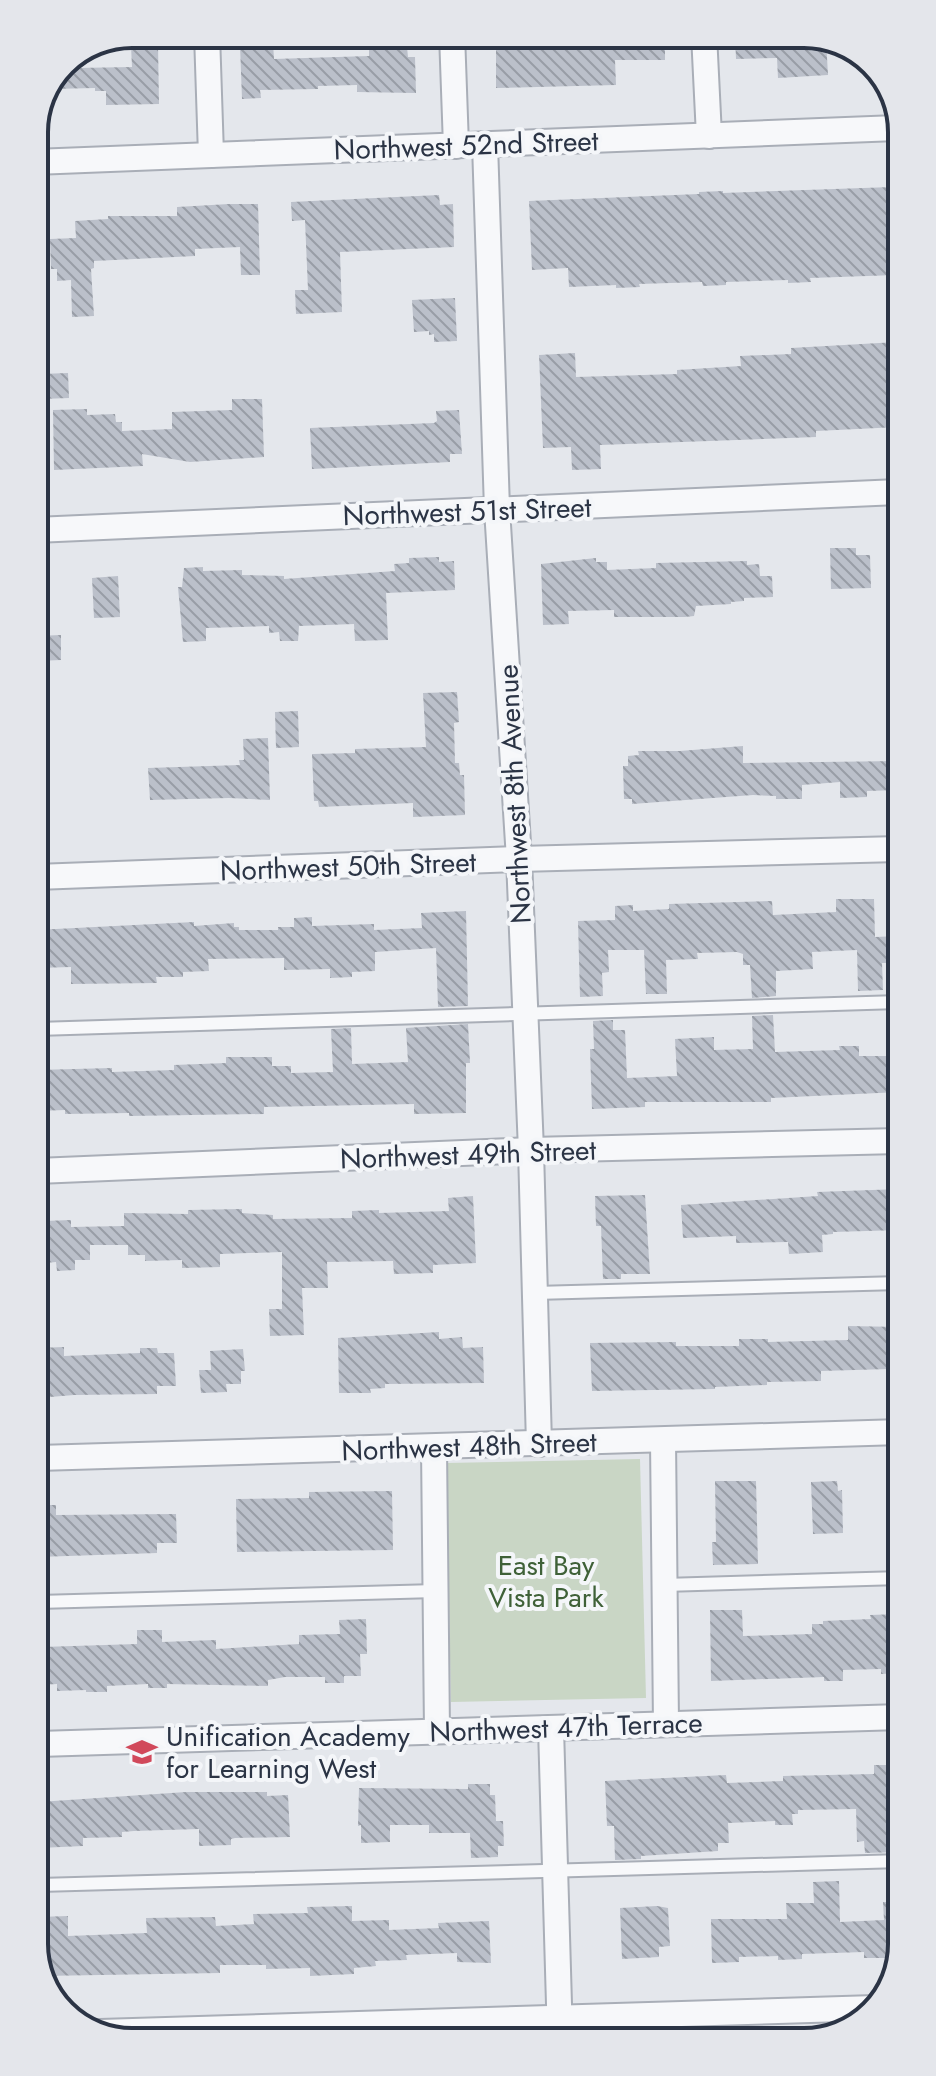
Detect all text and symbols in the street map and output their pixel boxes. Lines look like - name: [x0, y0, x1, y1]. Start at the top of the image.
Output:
- street label: Northwest 52nd Street: [333, 120, 599, 171]
- street label: Northwest 51st Street: [342, 487, 592, 536]
- street label: Northwest 8th Avenue: [487, 663, 542, 925]
- street label: Northwest 50th Street: [219, 842, 477, 891]
- street label: Northwest 49th Street: [339, 1130, 597, 1179]
- street label: Northwest 48th Street: [341, 1422, 598, 1471]
- park label: East Bay Vista Park: [488, 1545, 604, 1618]
- street label: Northwest 47th Terrace: [429, 1702, 703, 1753]
- place label: Unification Academy for Learning West: [166, 1716, 410, 1789]
- school or university icon: Unification Academy for Learning West: [125, 1735, 159, 1769]

